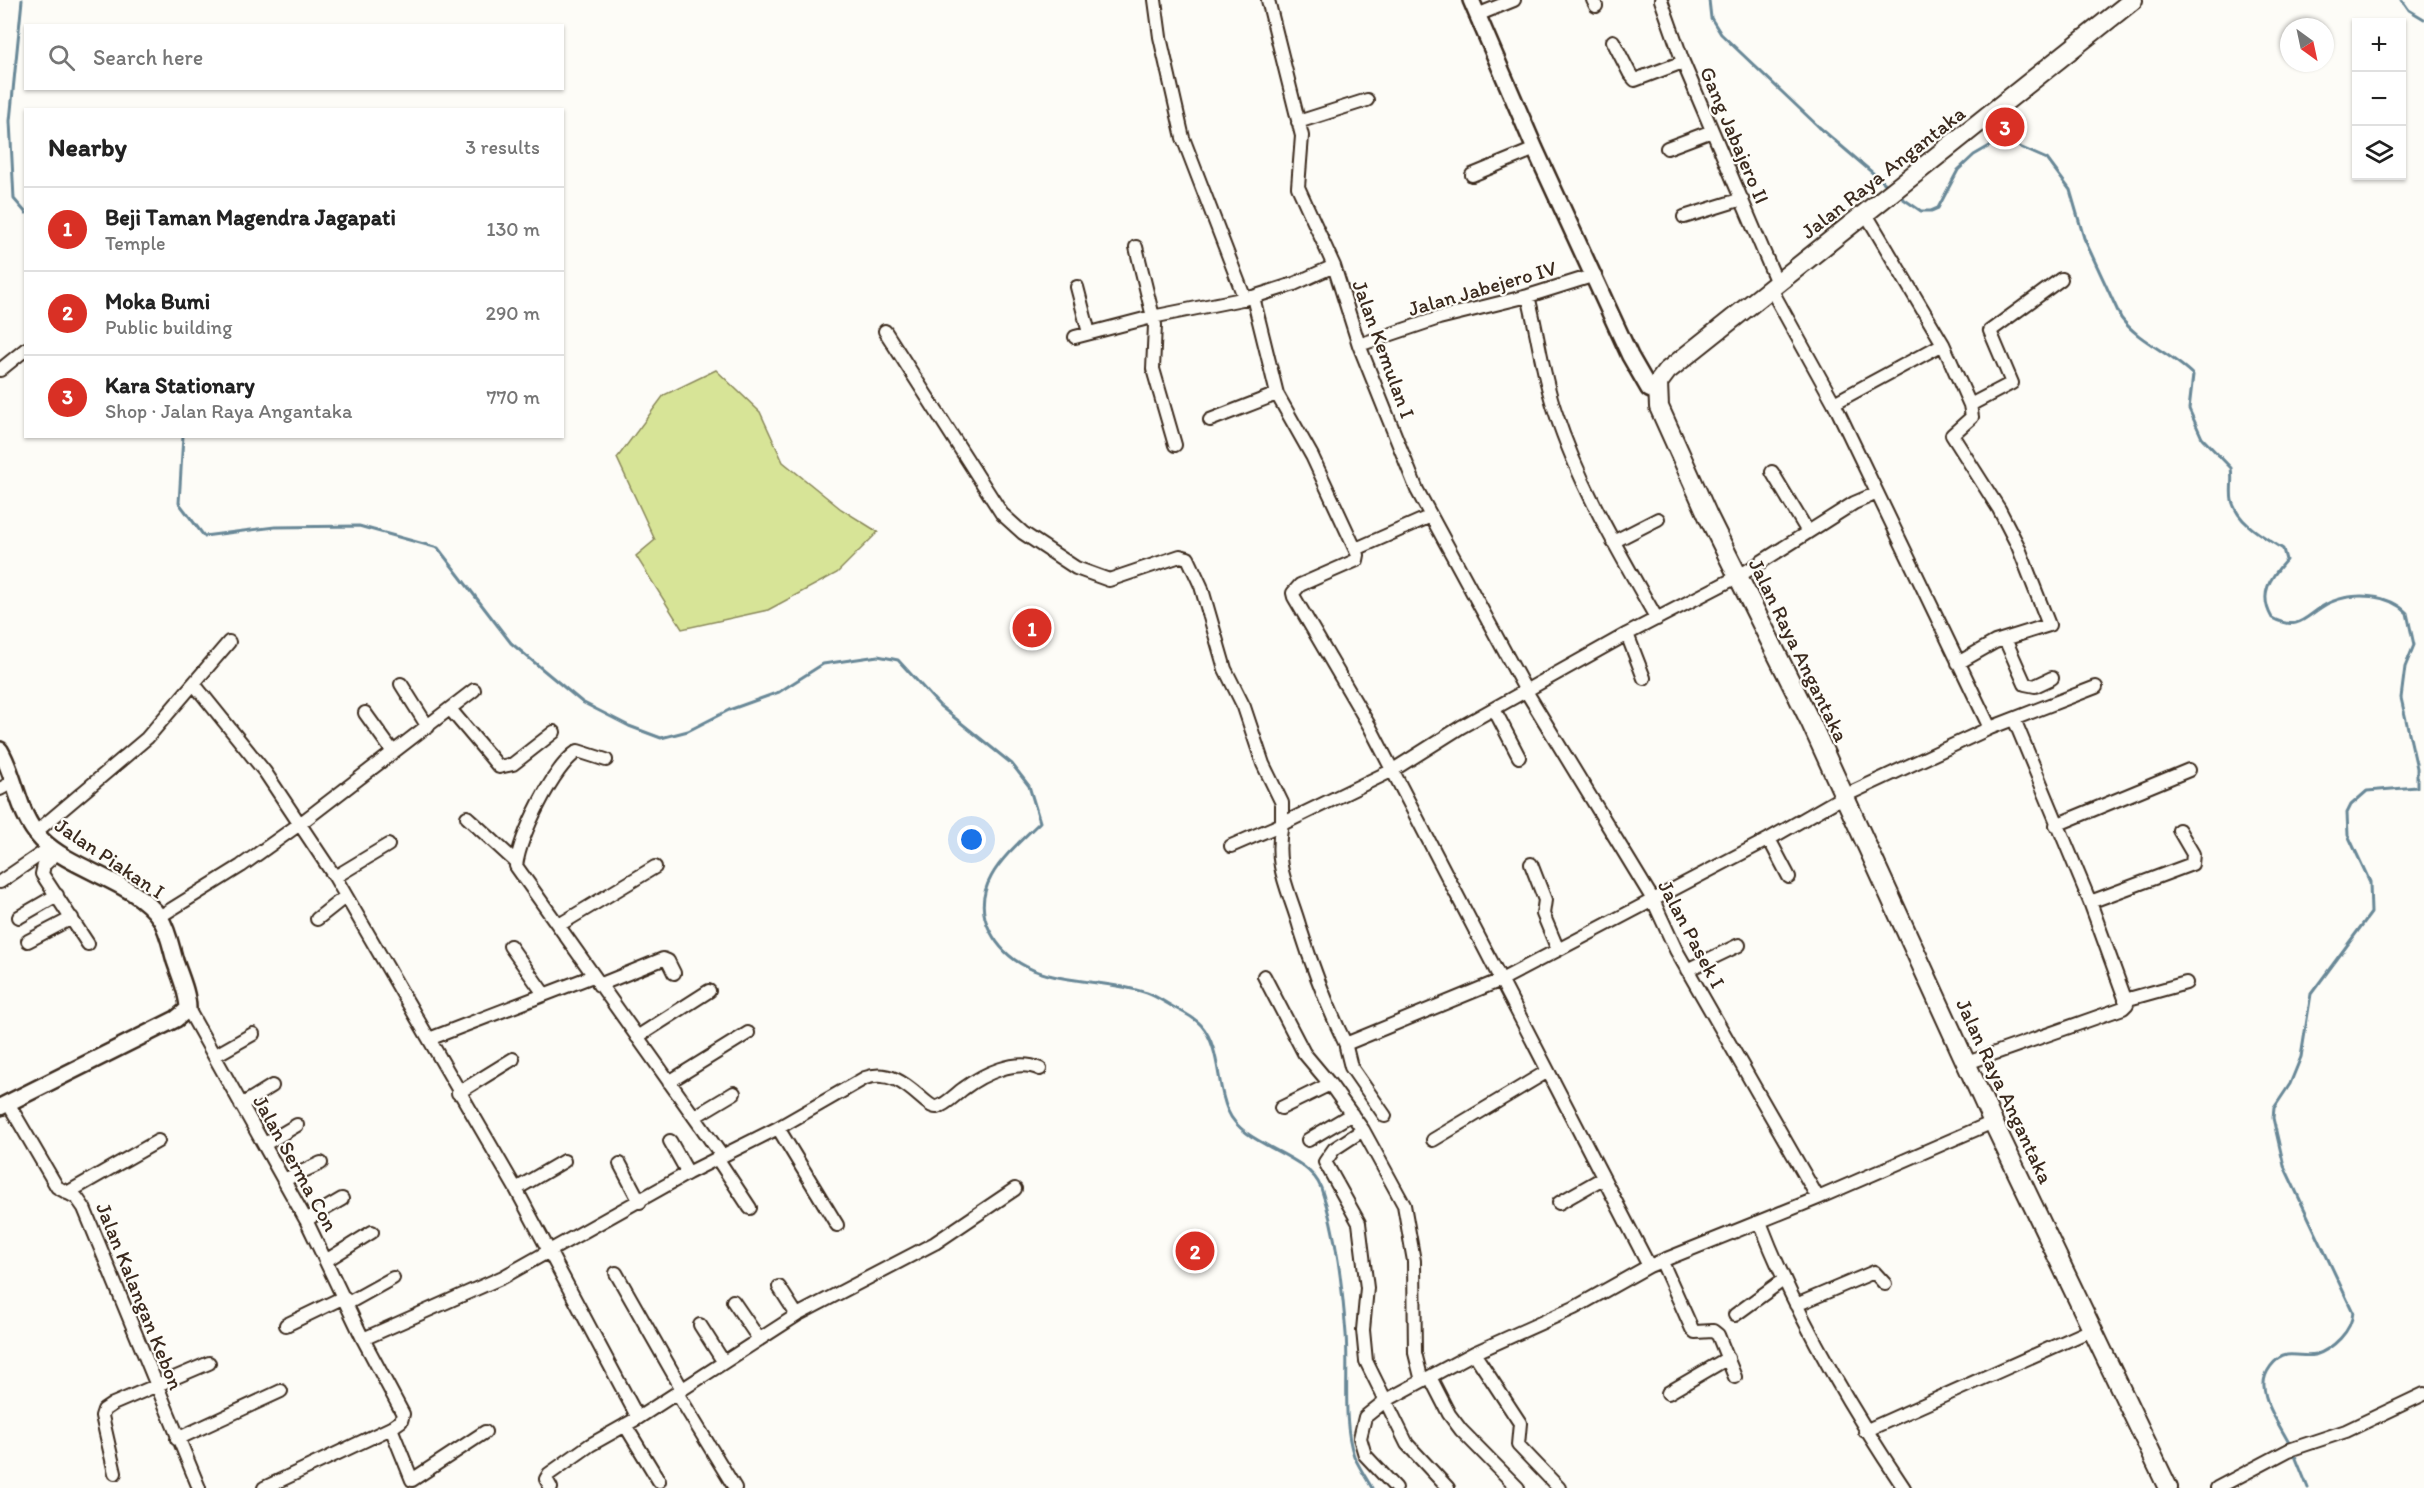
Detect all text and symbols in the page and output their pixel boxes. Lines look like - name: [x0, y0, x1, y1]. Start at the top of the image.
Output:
- north arrow: [2280, 18, 2334, 72]
- map controls: [2352, 18, 2406, 180]
- button: +: [2352, 18, 2406, 72]
- search box: [24, 24, 564, 90]
- icon: search: [45, 41, 78, 74]
- text: Search here: [93, 44, 203, 71]
- street label: Gang Jabajero II: [1695, 63, 1775, 207]
- button: −: [2352, 72, 2406, 126]
- street label: Jalan Raya Angantaka: [1796, 100, 1970, 244]
- pin: 3: [1986, 104, 2024, 150]
- button: layers: [2352, 126, 2406, 180]
- text: Nearby: [48, 131, 127, 163]
- text: 3 results: [465, 135, 540, 159]
- text: Beji Taman Magendra Jagapati: [105, 204, 396, 231]
- text: 1: [63, 217, 72, 241]
- text: 130 m: [486, 217, 540, 241]
- text: Temple: [105, 231, 166, 255]
- street label: Jalan Jabejero IV: [1405, 255, 1560, 321]
- street label: Jalan Kemulan I: [1347, 276, 1421, 422]
- text: Moka Bumi: [105, 288, 210, 315]
- text: 2: [62, 301, 73, 325]
- text: 290 m: [485, 301, 540, 325]
- text: Public building: [105, 315, 232, 339]
- text: Kara Stationary: [105, 372, 255, 399]
- text: 3: [62, 385, 73, 409]
- text: 770 m: [487, 385, 540, 409]
- text: Shop · Jalan Raya Angantaka: [105, 399, 352, 423]
- street label: Jalan Raya Angantaka: [1744, 554, 1854, 746]
- pin: 1: [1012, 606, 1052, 650]
- street label: Jalan Piakan I: [50, 812, 170, 904]
- your location: [957, 825, 986, 854]
- street label: Jalan Pasek I: [1653, 876, 1731, 992]
- street label: Jalan Raya Angantaka: [1951, 995, 2059, 1187]
- street label: Jalan Serma Con: [248, 1091, 344, 1235]
- street label: Jalan Kalangan Kebon: [91, 1199, 189, 1393]
- pin: 2: [1176, 1228, 1214, 1274]

